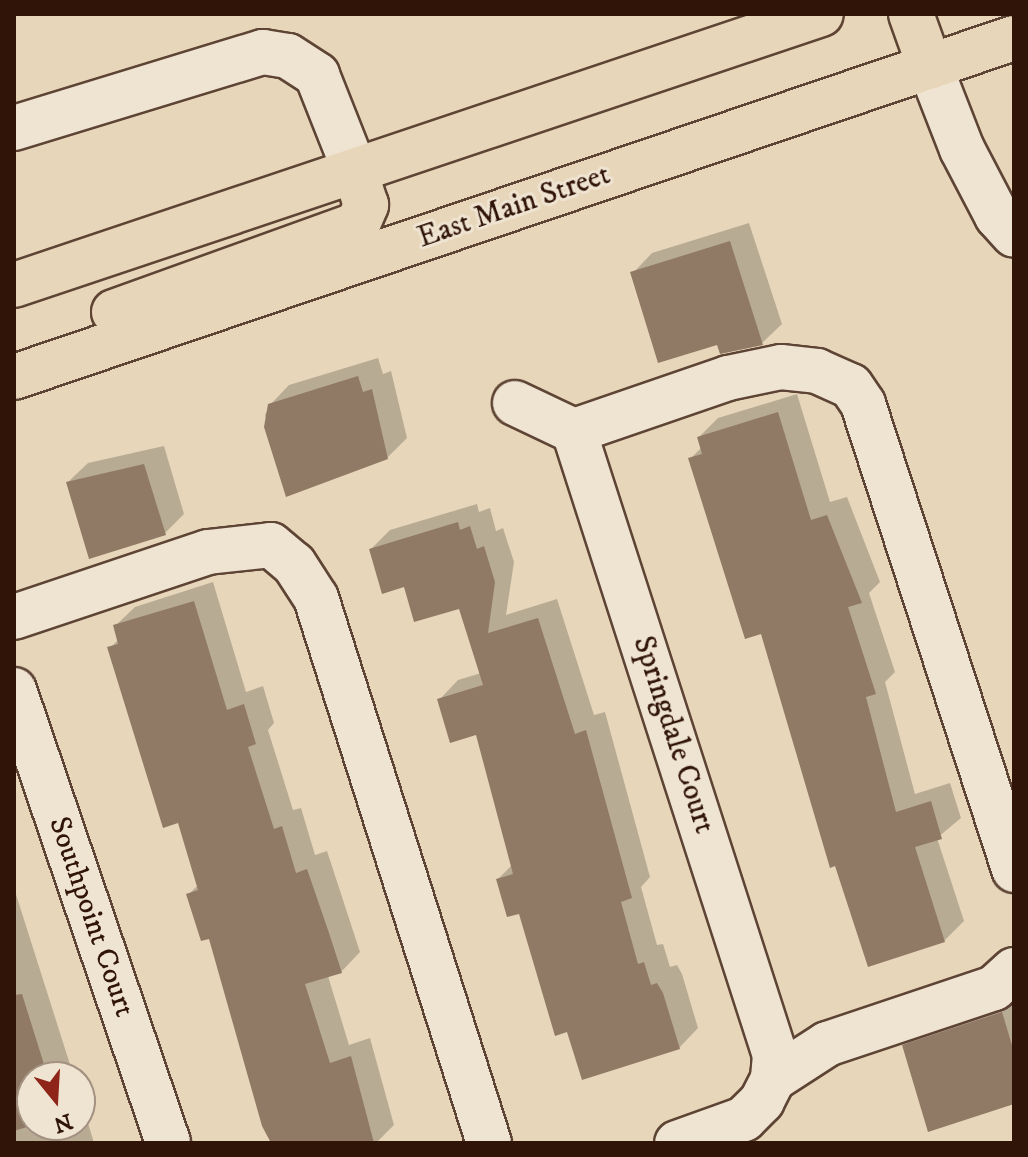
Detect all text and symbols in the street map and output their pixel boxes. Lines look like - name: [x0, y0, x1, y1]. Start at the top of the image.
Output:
- street label: East Main Street: [413, 157, 615, 257]
- street label: Springdale Court: [624, 632, 722, 838]
- street label: Southpoint Court: [40, 812, 142, 1022]
- north arrow: [16, 1061, 96, 1141]
- text: N: [50, 1107, 76, 1138]

